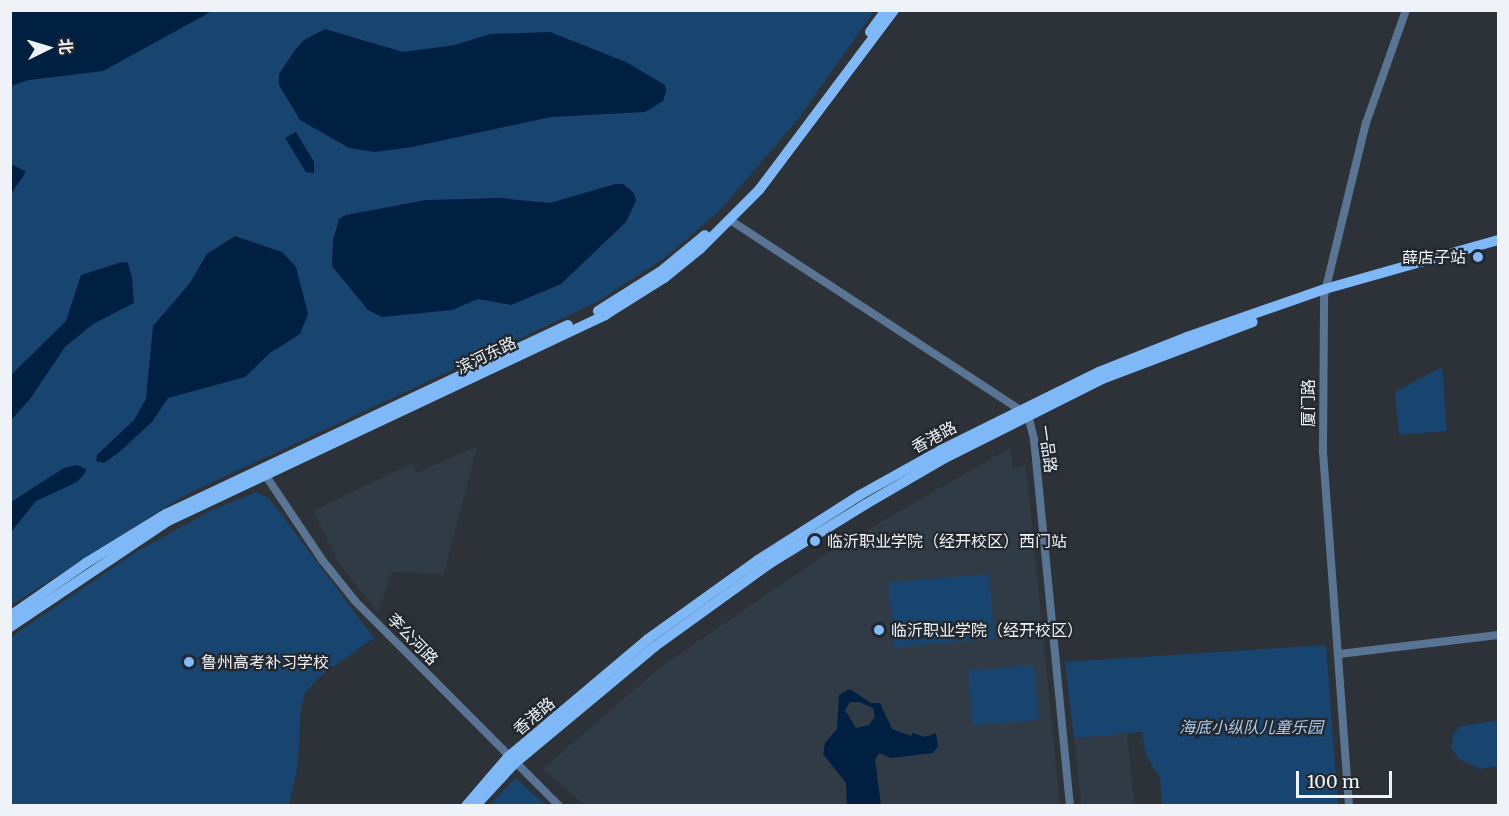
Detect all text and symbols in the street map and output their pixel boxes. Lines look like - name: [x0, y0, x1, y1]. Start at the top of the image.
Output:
- north arrow: [18, 18, 78, 78]
- text: 北: [55, 38, 77, 55]
- place label: 薛店子站: [1402, 247, 1466, 267]
- marker: 薛店子站: [1471, 250, 1485, 264]
- street label: 滨河东路: [453, 332, 519, 378]
- street label: 厦门路: [1298, 379, 1318, 427]
- street label: 香港路: [908, 417, 960, 457]
- street label: 一品路: [1035, 424, 1061, 474]
- place label: 临沂职业学院（经开校区）西门站: [827, 531, 1067, 551]
- marker: 临沂职业学院（经开校区）西门站: [808, 534, 822, 548]
- street label: 李公河路: [384, 609, 442, 669]
- place label: 临沂职业学院（经开校区）: [891, 620, 1083, 640]
- marker: 临沂职业学院（经开校区）: [872, 623, 886, 637]
- place label: 鲁州高考补习学校: [201, 652, 329, 672]
- marker: 鲁州高考补习学校: [182, 655, 196, 669]
- street label: 香港路: [509, 693, 559, 739]
- park label: 海底小纵队儿童乐园: [1179, 717, 1323, 737]
- scale bar: [1299, 759, 1395, 797]
- text: 100 m: [1307, 770, 1360, 793]

